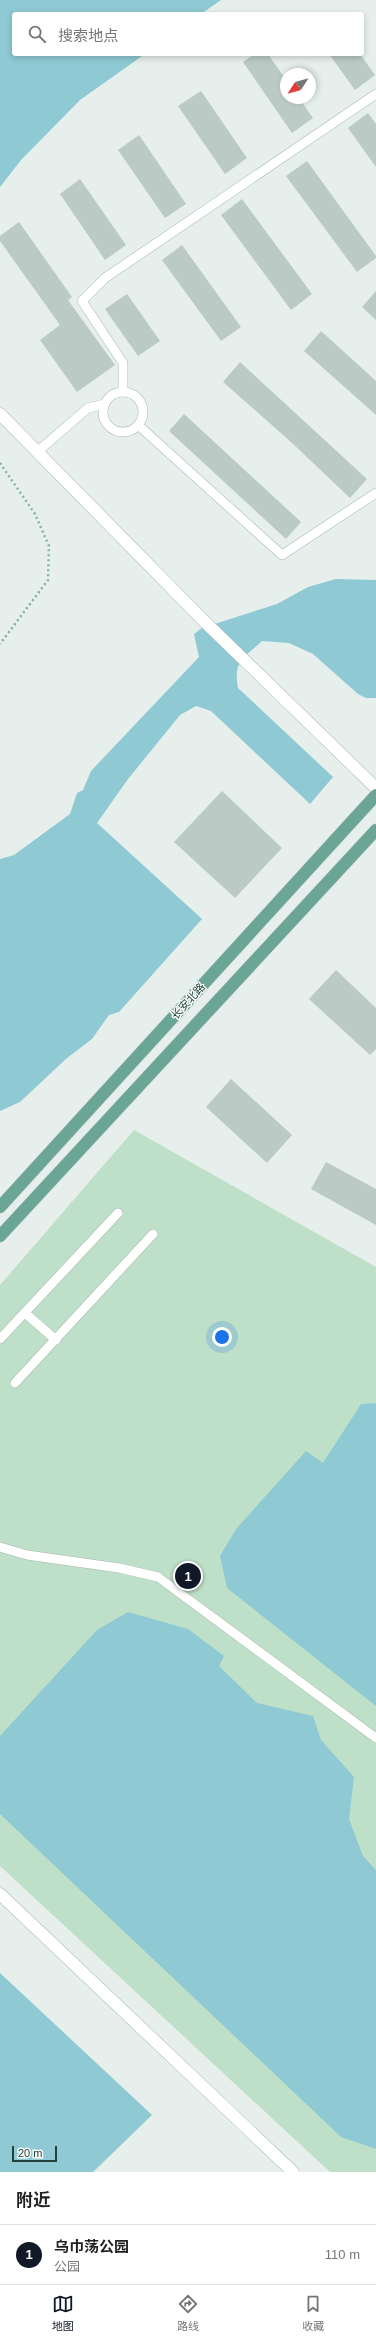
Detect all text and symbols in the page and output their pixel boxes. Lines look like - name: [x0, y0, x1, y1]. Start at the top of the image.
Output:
- search box: [12, 12, 364, 56]
- icon: search: [26, 23, 48, 45]
- text: 搜索地点: [58, 27, 118, 44]
- north arrow: [280, 68, 316, 104]
- street label: 长安北路: [169, 981, 207, 1021]
- your location: [212, 1327, 232, 1347]
- pin: 1: [175, 1561, 201, 1591]
- scale bar: [12, 2144, 57, 2163]
- text: 20 m: [18, 2147, 42, 2159]
- text: 附近: [16, 2191, 50, 2210]
- text: 乌巾荡公园: [54, 2238, 129, 2255]
- text: 1: [25, 2247, 33, 2262]
- text: 110 m: [325, 2247, 360, 2262]
- text: 公园: [54, 2259, 80, 2274]
- tab: 地图: [52, 2293, 74, 2333]
- tab: 路线: [177, 2293, 199, 2333]
- tab: 收藏: [302, 2293, 324, 2333]

